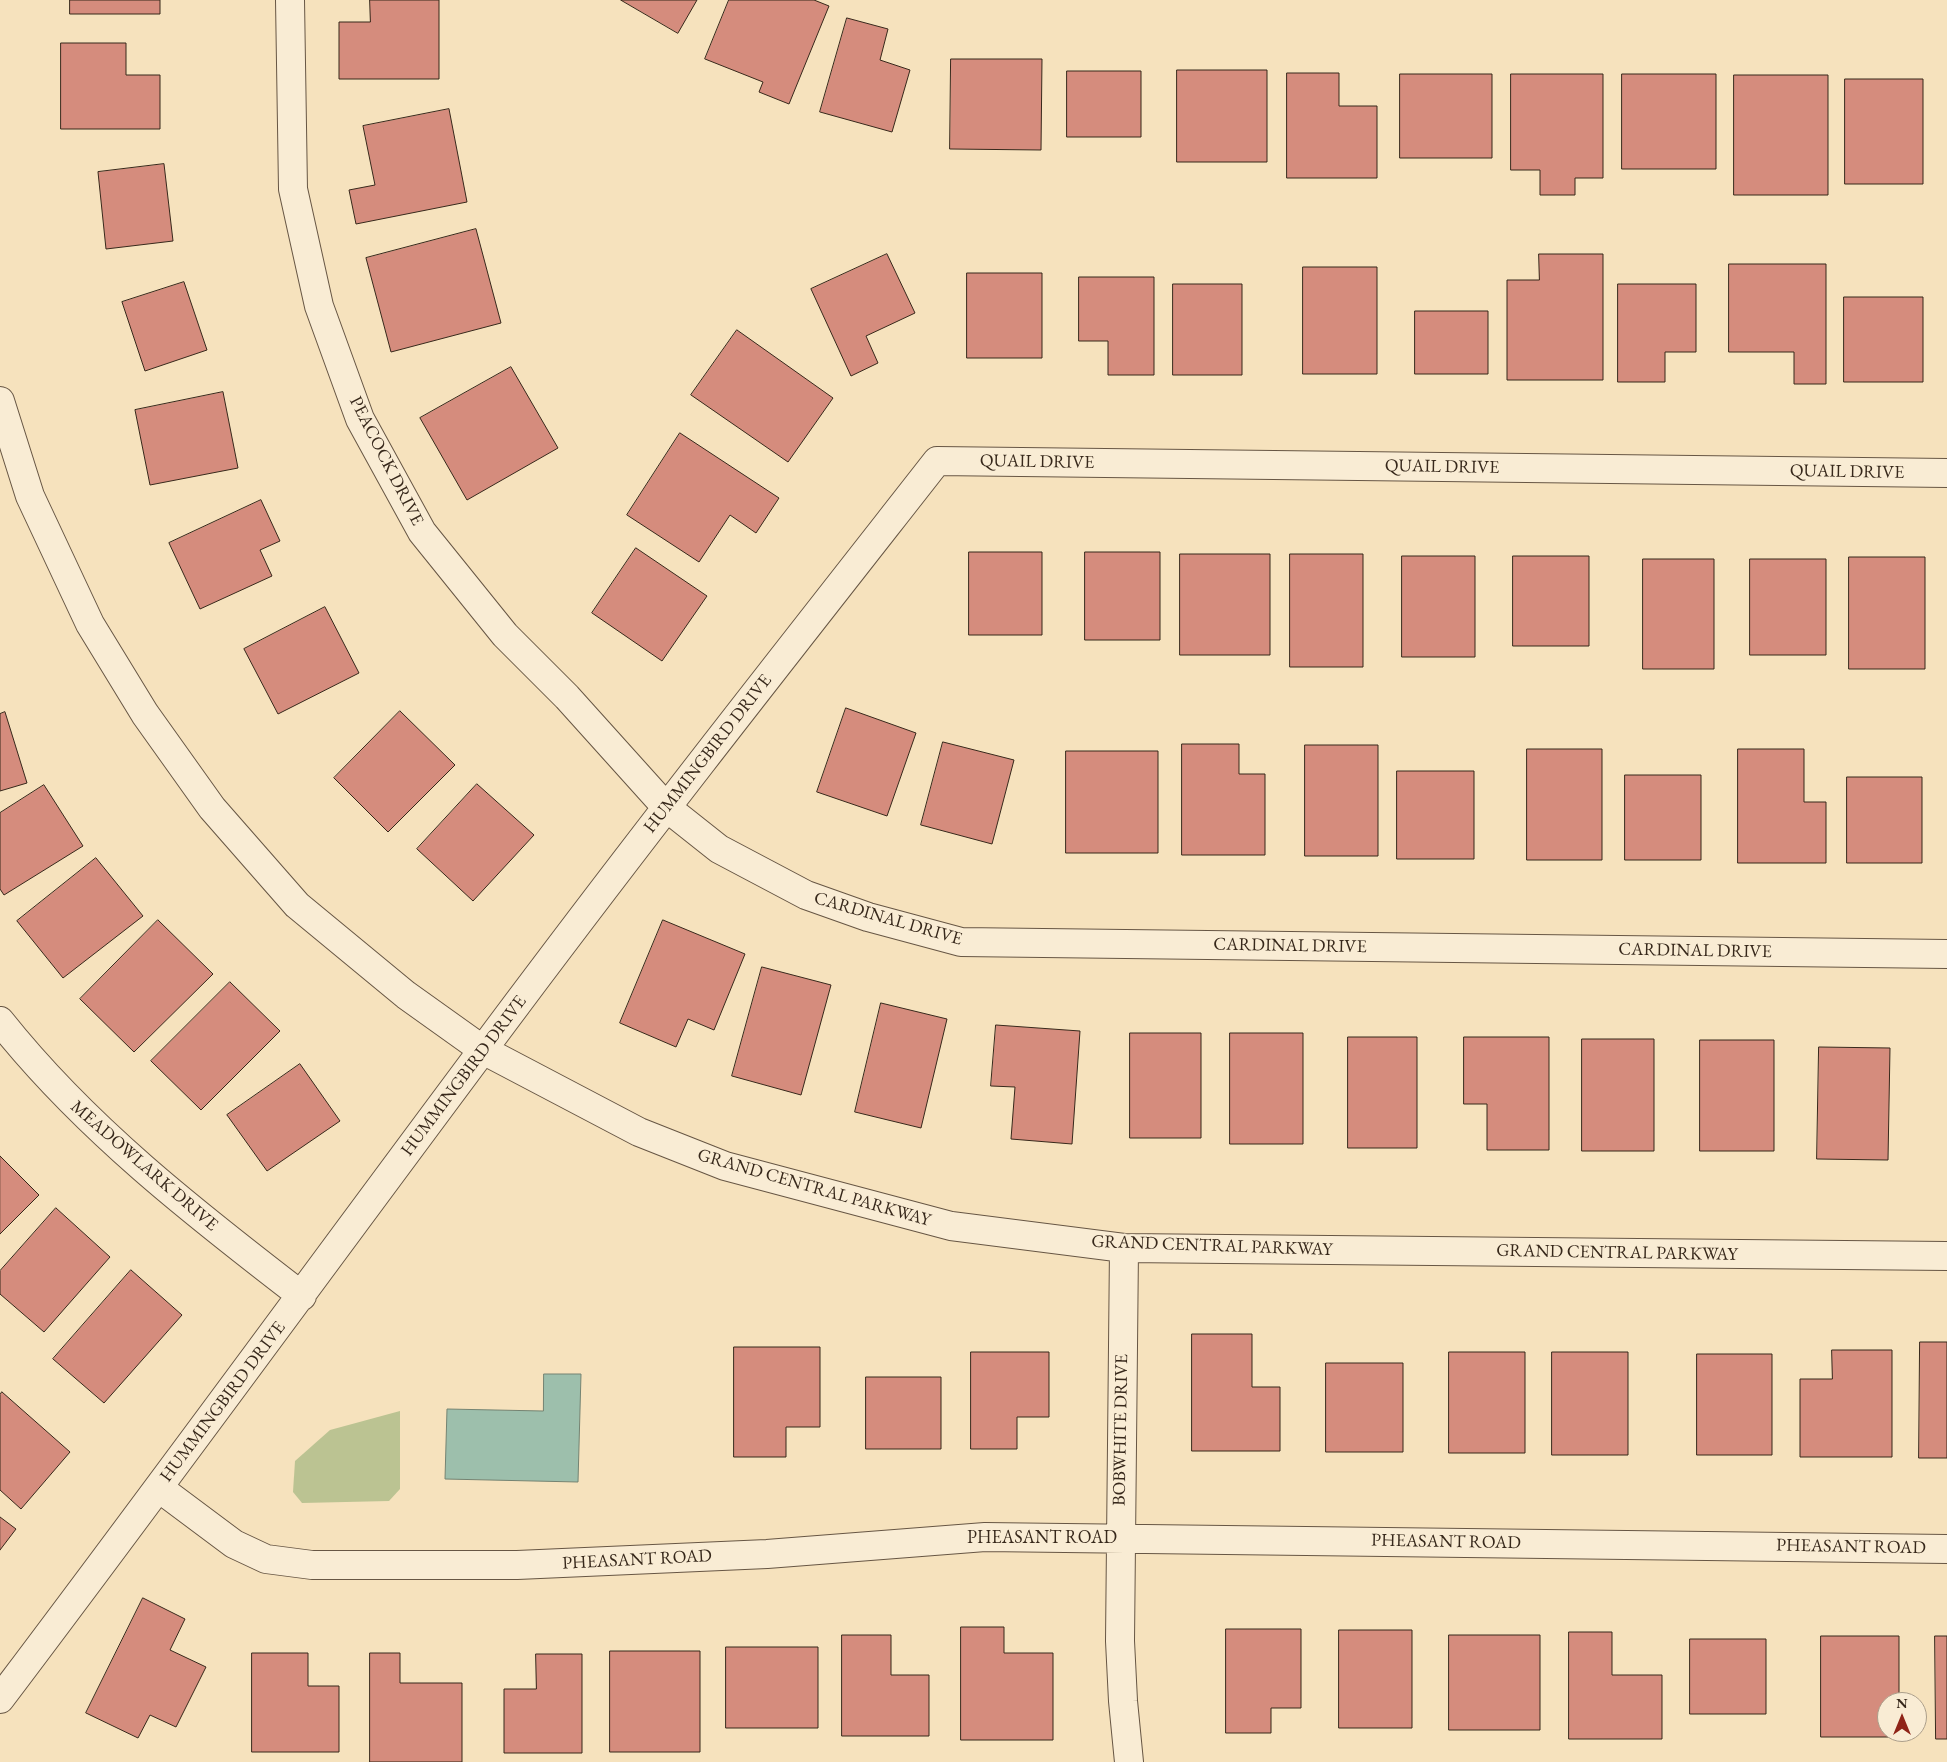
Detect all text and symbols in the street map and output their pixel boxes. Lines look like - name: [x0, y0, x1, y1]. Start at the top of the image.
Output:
- street label: PEACOCK DRIVE: [344, 393, 428, 529]
- street label: QUAIL DRIVE: [980, 450, 1094, 474]
- street label: QUAIL DRIVE: [1385, 455, 1499, 479]
- street label: QUAIL DRIVE: [1790, 460, 1904, 484]
- street label: HUMMINGBIRD DRIVE: [639, 670, 777, 838]
- street label: CARDINAL DRIVE: [811, 887, 965, 951]
- street label: CARDINAL DRIVE: [1213, 934, 1367, 958]
- street label: CARDINAL DRIVE: [1618, 939, 1772, 963]
- street label: HUMMINGBIRD DRIVE: [397, 992, 531, 1160]
- street label: MEADOWLARK DRIVE: [66, 1096, 222, 1236]
- street label: GRAND CENTRAL PARKWAY: [695, 1144, 933, 1232]
- street label: GRAND CENTRAL PARKWAY: [1091, 1231, 1333, 1261]
- street label: GRAND CENTRAL PARKWAY: [1496, 1240, 1738, 1266]
- street label: HUMMINGBIRD DRIVE: [156, 1318, 290, 1486]
- street label: BOBWHITE DRIVE: [1109, 1354, 1133, 1506]
- street label: PHEASANT ROAD: [967, 1527, 1117, 1549]
- street label: PHEASANT ROAD: [1371, 1530, 1521, 1554]
- street label: PHEASANT ROAD: [1776, 1535, 1926, 1559]
- street label: PHEASANT ROAD: [562, 1545, 712, 1575]
- north arrow: [1877, 1692, 1927, 1742]
- text: N: [1896, 1694, 1908, 1712]

